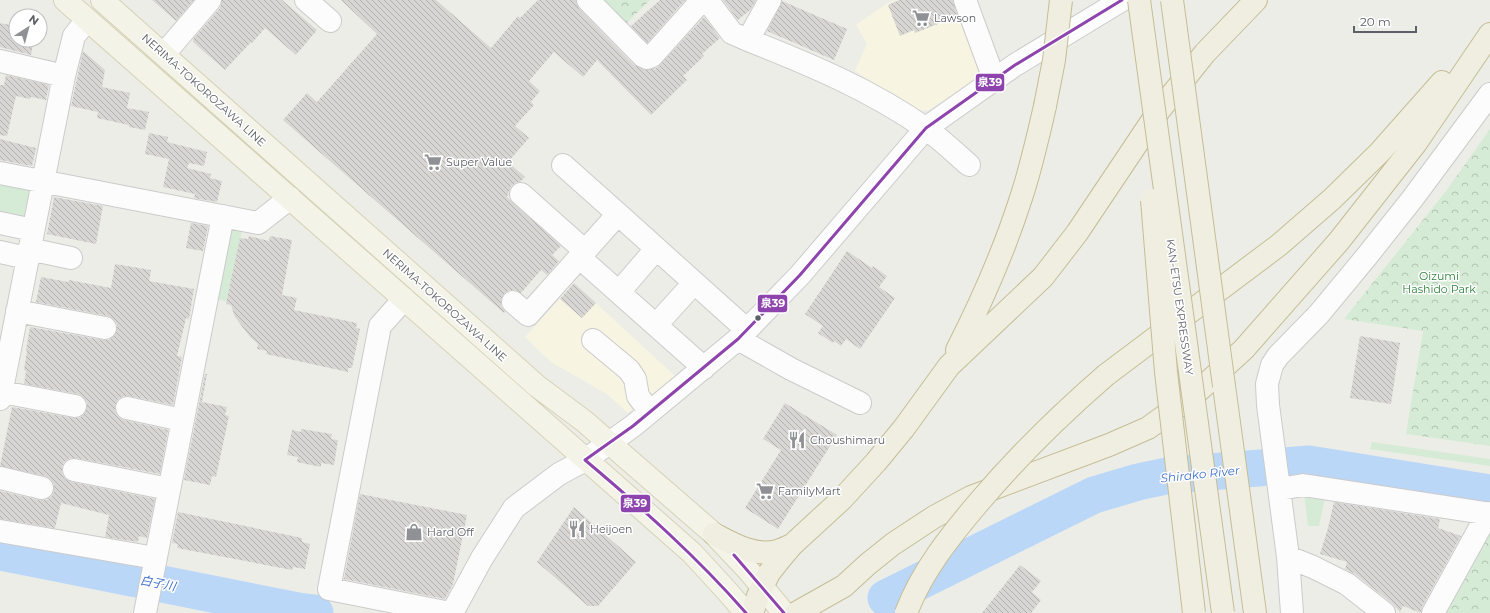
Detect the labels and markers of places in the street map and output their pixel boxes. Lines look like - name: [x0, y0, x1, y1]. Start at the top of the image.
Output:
- supermarket icon: Lawson: [911, 8, 931, 28]
- place label: Lawson: [934, 11, 976, 25]
- supermarket icon: Super Value: [423, 152, 443, 172]
- place label: Super Value: [446, 155, 512, 169]
- unlabelled marker: [753, 313, 763, 323]
- restaurant icon: Choushimaru: [787, 430, 807, 450]
- place label: Choushimaru: [810, 433, 885, 447]
- supermarket icon: FamilyMart: [755, 481, 775, 501]
- place label: FamilyMart: [778, 484, 841, 498]
- restaurant icon: Heijoen: [567, 519, 587, 539]
- shop icon: Hard Off: [404, 522, 424, 542]
- place label: Heijoen: [590, 522, 633, 536]
- place label: Hard Off: [427, 525, 475, 539]

